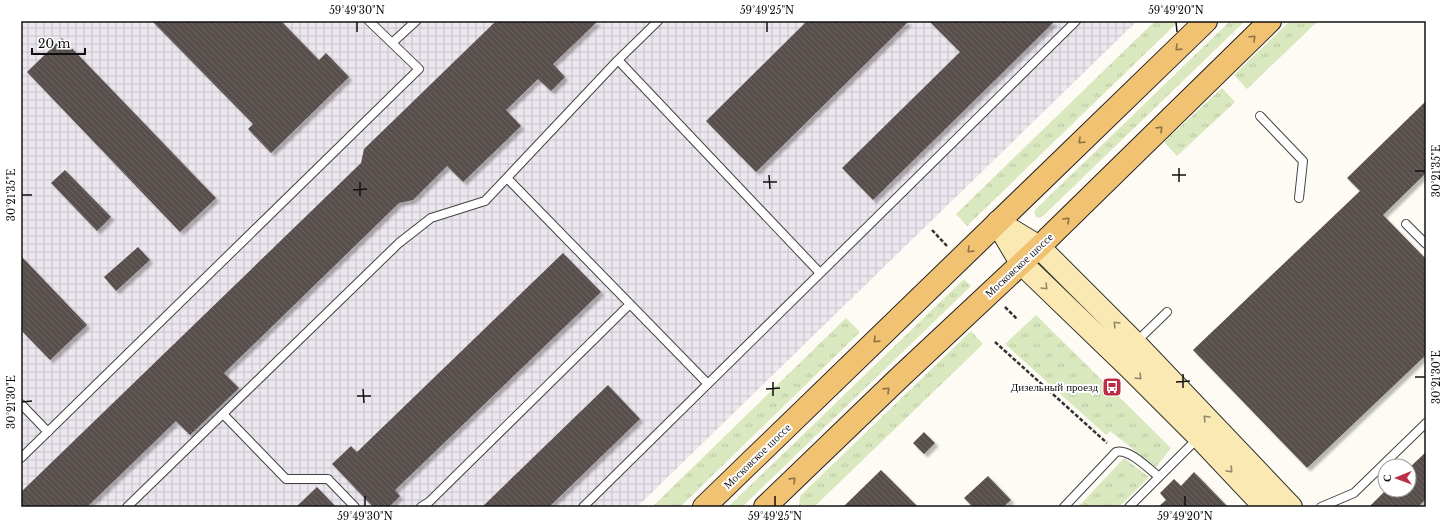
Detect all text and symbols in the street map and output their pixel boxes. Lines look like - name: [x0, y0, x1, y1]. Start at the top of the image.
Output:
- text: 59°49'30"N: [329, 4, 385, 17]
- text: 59°49'25"N: [740, 4, 794, 17]
- text: 59°49'20"N: [1148, 4, 1204, 17]
- scale bar: [32, 30, 85, 56]
- one-way arrow: [1248, 35, 1256, 43]
- text: 20 m: [38, 36, 70, 51]
- one-way arrow: [1175, 43, 1183, 51]
- one-way arrow: [1155, 126, 1163, 134]
- one-way arrow: [1078, 137, 1086, 144]
- text: 30°21'35"E: [1430, 145, 1443, 197]
- text: 30°21'35"E: [5, 169, 18, 221]
- one-way arrow: [1062, 217, 1070, 224]
- street label: Московское шоссе: [982, 230, 1056, 300]
- one-way arrow: [967, 245, 975, 253]
- one-way arrow: [1040, 282, 1048, 290]
- one-way arrow: [1113, 321, 1121, 329]
- one-way arrow: [873, 335, 881, 343]
- text: 30°21'30"E: [1430, 350, 1443, 404]
- one-way arrow: [1134, 372, 1142, 380]
- text: 30°21'30"E: [5, 375, 18, 429]
- bus stop icon: Дизельный проезд: [1101, 376, 1123, 398]
- place label: Дизельный проезд: [1011, 380, 1098, 394]
- one-way arrow: [882, 387, 890, 395]
- one-way arrow: [1203, 415, 1211, 423]
- street label: Московское шоссе: [721, 420, 794, 492]
- north arrow: [1377, 458, 1417, 498]
- one-way arrow: [1225, 465, 1233, 473]
- text: С: [1380, 474, 1394, 482]
- one-way arrow: [788, 477, 796, 485]
- text: 59°49'30"N: [337, 510, 393, 523]
- text: 59°49'25"N: [748, 510, 802, 523]
- text: 59°49'20"N: [1157, 510, 1213, 523]

